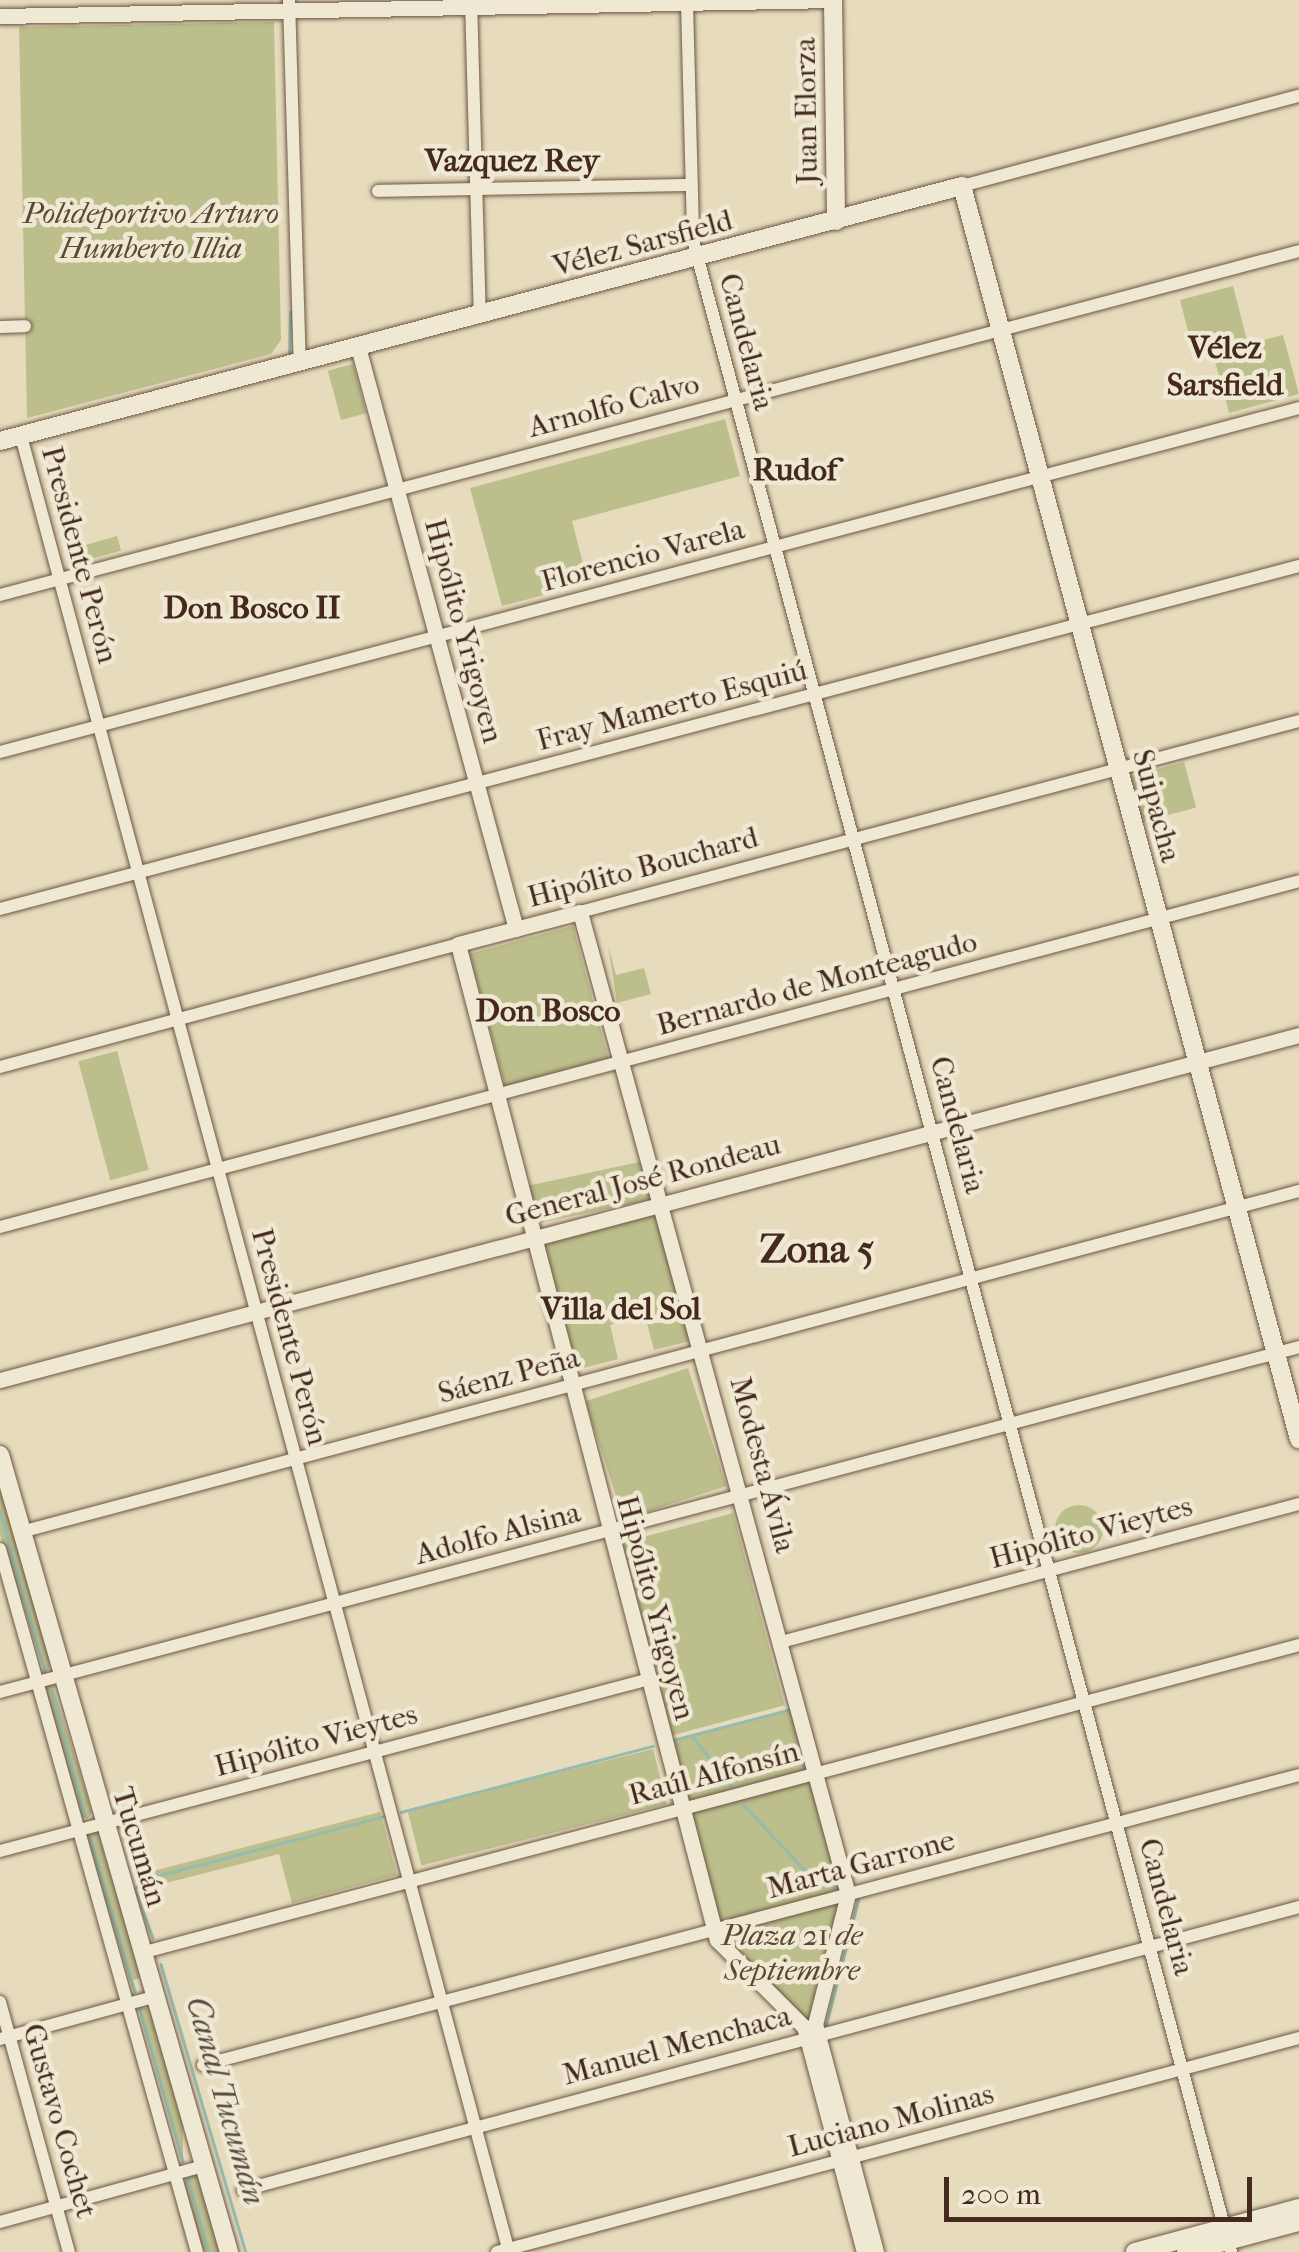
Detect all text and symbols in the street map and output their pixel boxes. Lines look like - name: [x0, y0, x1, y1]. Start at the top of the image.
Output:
- street label: Juan Elorza: [788, 37, 826, 185]
- district label: Vazquez Rey: [425, 142, 599, 180]
- park label: Polideportivo Arturo Humberto Illia: [23, 196, 279, 266]
- street label: Vélez Sarsfield: [549, 203, 737, 285]
- street label: Candelaria: [710, 270, 782, 414]
- district label: Vélez Sarsfield: [1167, 330, 1283, 405]
- street label: Arnolfo Calvo: [525, 366, 703, 446]
- street label: Presidente Perón: [33, 443, 125, 667]
- district label: Rudof: [753, 451, 837, 489]
- street label: Florencio Varela: [538, 512, 748, 600]
- street label: Hipólito Yrigoyen: [416, 515, 510, 747]
- district label: Don Bosco II: [164, 589, 340, 627]
- street label: Fray Mamerto Esquiú: [533, 653, 811, 759]
- street label: Suipacha: [1124, 746, 1188, 866]
- street label: Hipólito Bouchard: [524, 820, 762, 916]
- street label: Bernardo de Monteagudo: [653, 924, 981, 1044]
- district label: Don Bosco: [475, 992, 621, 1030]
- street label: Candelaria: [921, 1053, 993, 1197]
- street label: General José Rondeau: [501, 1127, 785, 1235]
- street label: Presidente Perón: [243, 1225, 335, 1449]
- district label: Zona 5: [760, 1225, 874, 1273]
- district label: Villa del Sol: [541, 1290, 701, 1328]
- street label: Sáenz Peña: [434, 1340, 584, 1412]
- street label: Modesta Ávila: [721, 1373, 803, 1557]
- street label: Hipólito Vieytes: [986, 1489, 1196, 1577]
- street label: Hipólito Yrigoyen: [608, 1492, 702, 1724]
- street label: Adolfo Alsina: [412, 1495, 584, 1573]
- street label: Hipólito Vieytes: [211, 1697, 421, 1785]
- street label: Raúl Alfonsín: [625, 1734, 803, 1814]
- street label: Tucumán: [104, 1783, 174, 1911]
- street label: Marta Garrone: [763, 1823, 959, 1907]
- street label: Candelaria: [1130, 1835, 1202, 1979]
- park label: Plaza 21 de Septiembre: [721, 1918, 863, 1988]
- water label: Canal Tucumán: [177, 1992, 273, 2210]
- street label: Manuel Menchaca: [559, 1998, 795, 2094]
- street label: Gustavo Cochet: [14, 2020, 104, 2222]
- street label: Luciano Molinas: [784, 2076, 998, 2166]
- scale bar: [949, 2157, 1256, 2219]
- text: 200 m: [961, 2177, 1041, 2212]

